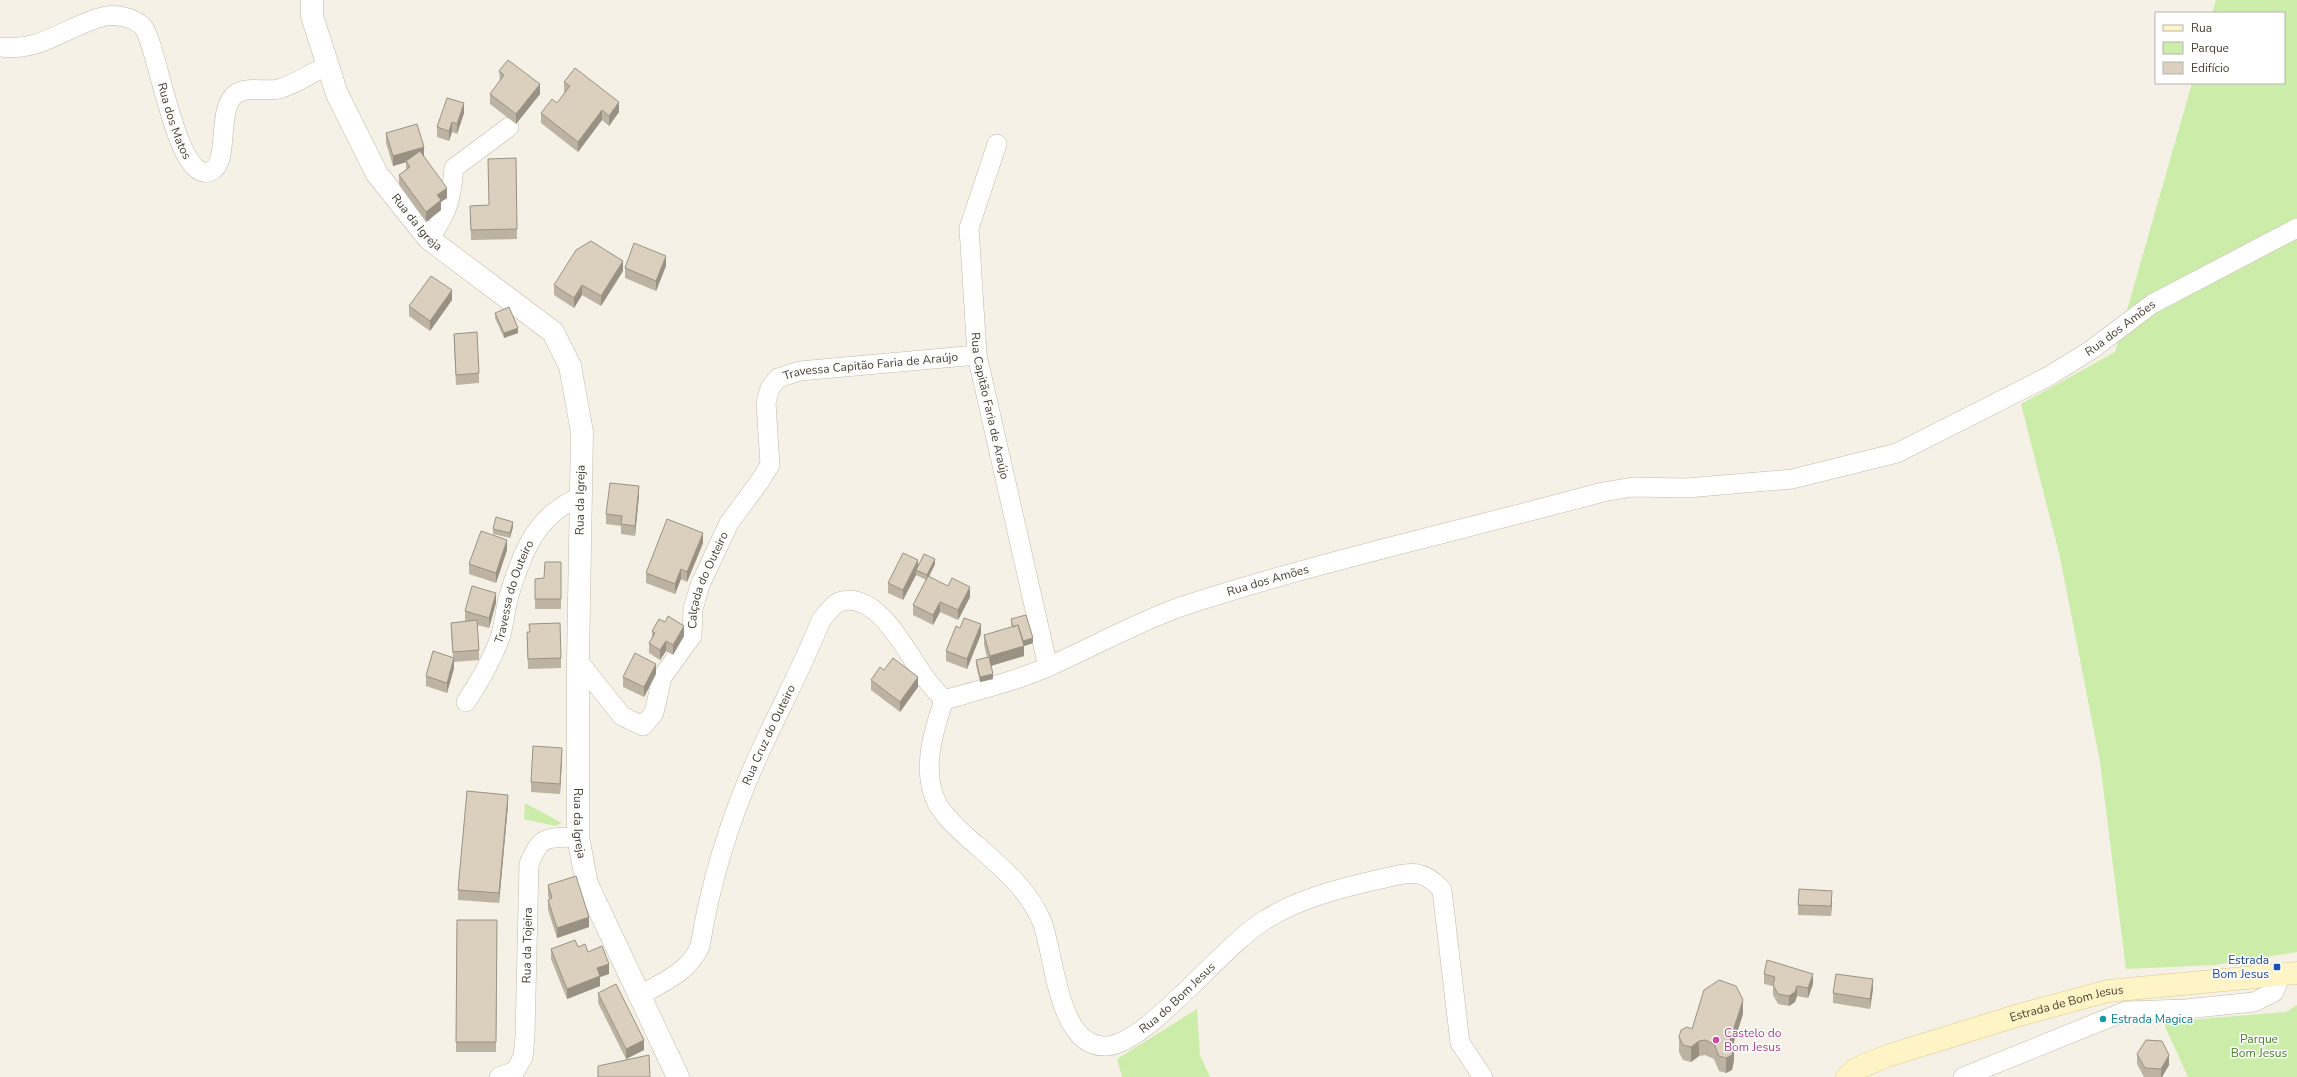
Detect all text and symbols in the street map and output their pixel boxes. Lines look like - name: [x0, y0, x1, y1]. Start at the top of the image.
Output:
- legend: [2155, 12, 2285, 84]
- text: Rua: [2191, 20, 2212, 36]
- text: Parque: [2191, 40, 2229, 56]
- text: Edifício: [2191, 60, 2230, 76]
- street label: Rua dos Matos: [154, 81, 195, 163]
- street label: Rua da Igreja: [388, 190, 446, 254]
- street label: Rua dos Amões: [2082, 296, 2159, 360]
- street label: Rua Capitão Faria de Araújo: [968, 332, 1013, 481]
- street label: Travessa Capitão Faria de Araújo: [781, 349, 959, 384]
- street label: Rua da Igreja: [571, 465, 589, 535]
- street label: Calçada do Outeiro: [684, 529, 732, 629]
- street label: Travessa do Outeiro: [491, 537, 538, 646]
- street label: Rua dos Amões: [1225, 561, 1311, 600]
- street label: Rua Cruz do Outeiro: [738, 682, 799, 788]
- street label: Rua da Igreja: [570, 788, 590, 860]
- street label: Rua da Tojeira: [518, 907, 536, 984]
- place label: Estrada Bom Jesus: [2212, 952, 2269, 982]
- street label: Rua do Bom Jesus: [1136, 959, 1219, 1037]
- marker: Estrada Bom Jesus: [2272, 962, 2282, 972]
- street label: Estrada de Bom Jesus: [2008, 982, 2124, 1025]
- place label: Estrada Magica: [2111, 1011, 2193, 1027]
- marker: Estrada Magica: [2098, 1014, 2108, 1024]
- place label: Castelo do Bom Jesus: [1724, 1025, 1782, 1055]
- park label: Parque Bom Jesus: [2231, 1031, 2288, 1061]
- marker: Castelo do Bom Jesus: [1711, 1035, 1721, 1045]

